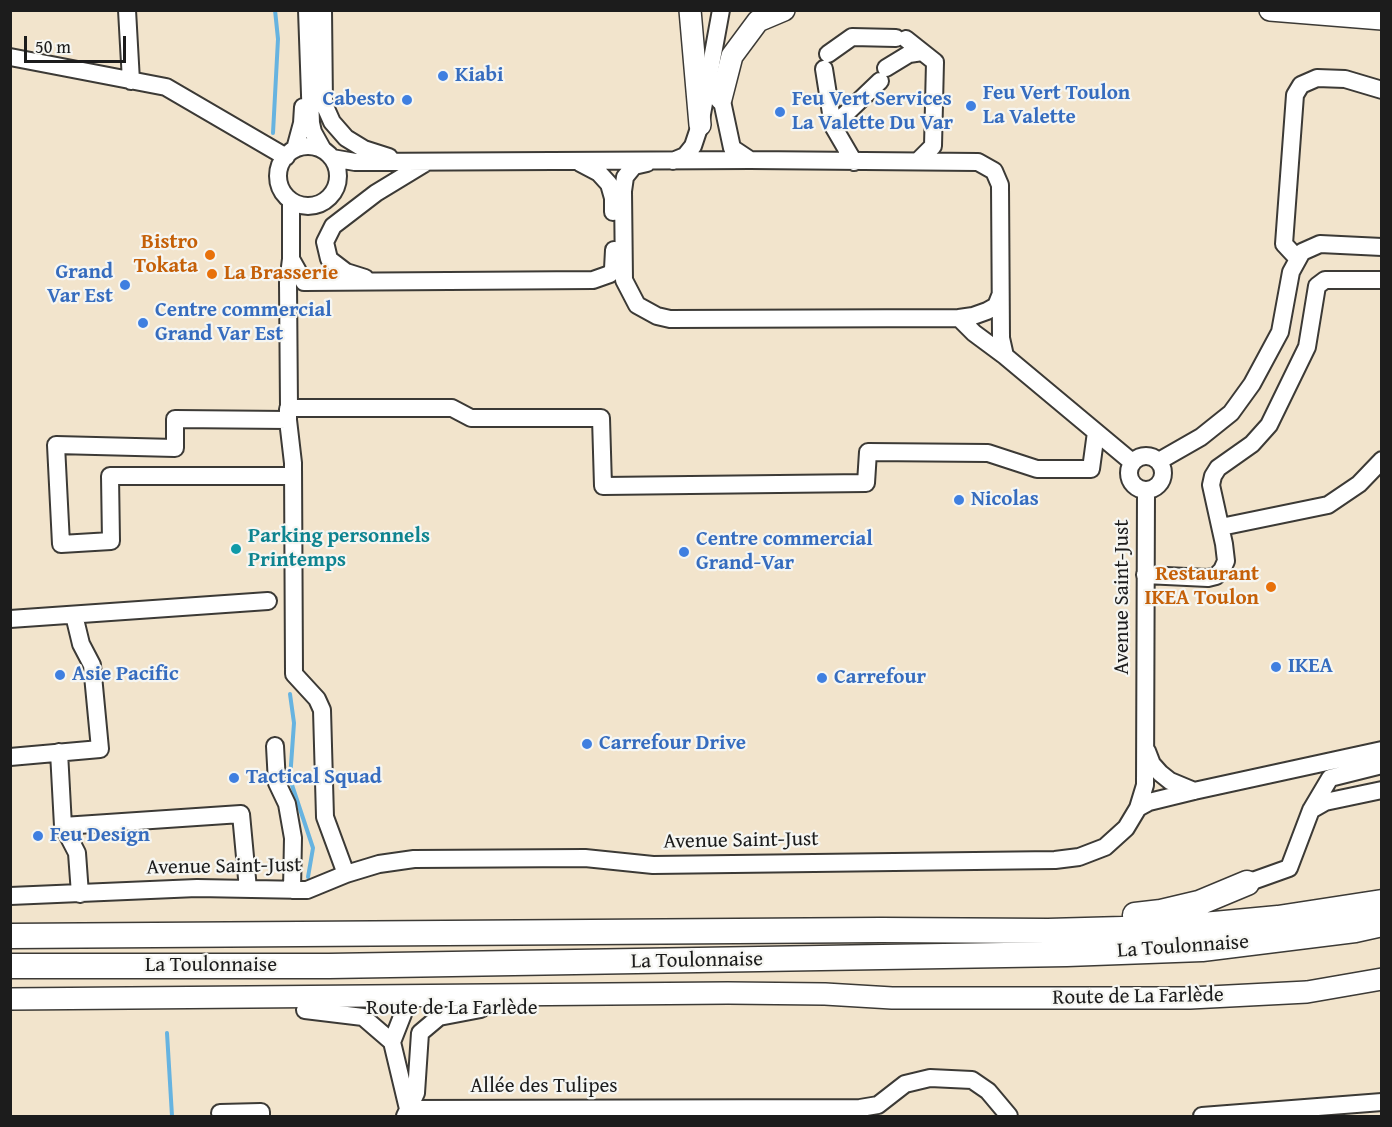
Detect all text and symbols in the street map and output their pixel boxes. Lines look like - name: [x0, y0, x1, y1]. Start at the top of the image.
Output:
- scale bar: [27, 24, 129, 62]
- text: 50 m: [35, 33, 71, 60]
- place label: Kiabi: [455, 63, 504, 89]
- marker: Kiabi: [436, 69, 450, 83]
- place label: Feu Vert Toulon La Valette: [983, 81, 1130, 131]
- place label: Cabesto: [322, 87, 395, 113]
- place label: Feu Vert Services La Valette Du Var: [792, 87, 953, 137]
- marker: Cabesto: [400, 93, 414, 107]
- marker: Feu Vert Toulon La Valette: [964, 99, 978, 113]
- marker: Feu Vert Services La Valette Du Var: [773, 105, 787, 119]
- place label: Bistro Tokata: [134, 230, 198, 280]
- marker: Bistro Tokata: [203, 248, 217, 262]
- place label: Grand Var Est: [47, 260, 113, 310]
- place label: La Brasserie: [224, 261, 338, 287]
- marker: La Brasserie: [205, 267, 219, 281]
- marker: Grand Var Est: [118, 278, 132, 292]
- place label: Centre commercial Grand Var Est: [155, 298, 332, 348]
- marker: Centre commercial Grand Var Est: [136, 316, 150, 330]
- place label: Nicolas: [971, 487, 1039, 513]
- marker: Nicolas: [952, 493, 966, 507]
- street label: Avenue Saint-Just: [1110, 519, 1136, 675]
- place label: Parking personnels Printemps: [248, 524, 430, 574]
- place label: Centre commercial Grand-Var: [696, 527, 873, 577]
- marker: Parking personnels Printemps: [229, 542, 243, 556]
- marker: Centre commercial Grand-Var: [677, 545, 691, 559]
- place label: Restaurant IKEA Toulon: [1144, 562, 1259, 612]
- marker: Restaurant IKEA Toulon: [1264, 580, 1278, 594]
- place label: IKEA: [1288, 654, 1333, 680]
- marker: IKEA: [1269, 660, 1283, 674]
- place label: Asie Pacific: [72, 662, 179, 688]
- place label: Carrefour: [834, 665, 926, 691]
- marker: Asie Pacific: [53, 668, 67, 682]
- marker: Carrefour: [815, 671, 829, 685]
- place label: Carrefour Drive: [599, 731, 746, 757]
- marker: Carrefour Drive: [580, 737, 594, 751]
- place label: Tactical Squad: [246, 765, 382, 791]
- marker: Tactical Squad: [227, 771, 241, 785]
- place label: Feu Design: [50, 823, 150, 849]
- street label: Avenue Saint-Just: [663, 827, 819, 855]
- marker: Feu Design: [31, 829, 45, 843]
- street label: Avenue Saint-Just: [146, 853, 302, 881]
- street label: La Toulonnaise: [1116, 930, 1250, 964]
- street label: La Toulonnaise: [631, 947, 763, 975]
- street label: La Toulonnaise: [145, 953, 277, 979]
- street label: Route de La Farlède: [1052, 983, 1224, 1011]
- street label: Route de La Farlède: [366, 996, 538, 1022]
- street label: Allée des Tulipes: [470, 1074, 618, 1100]

